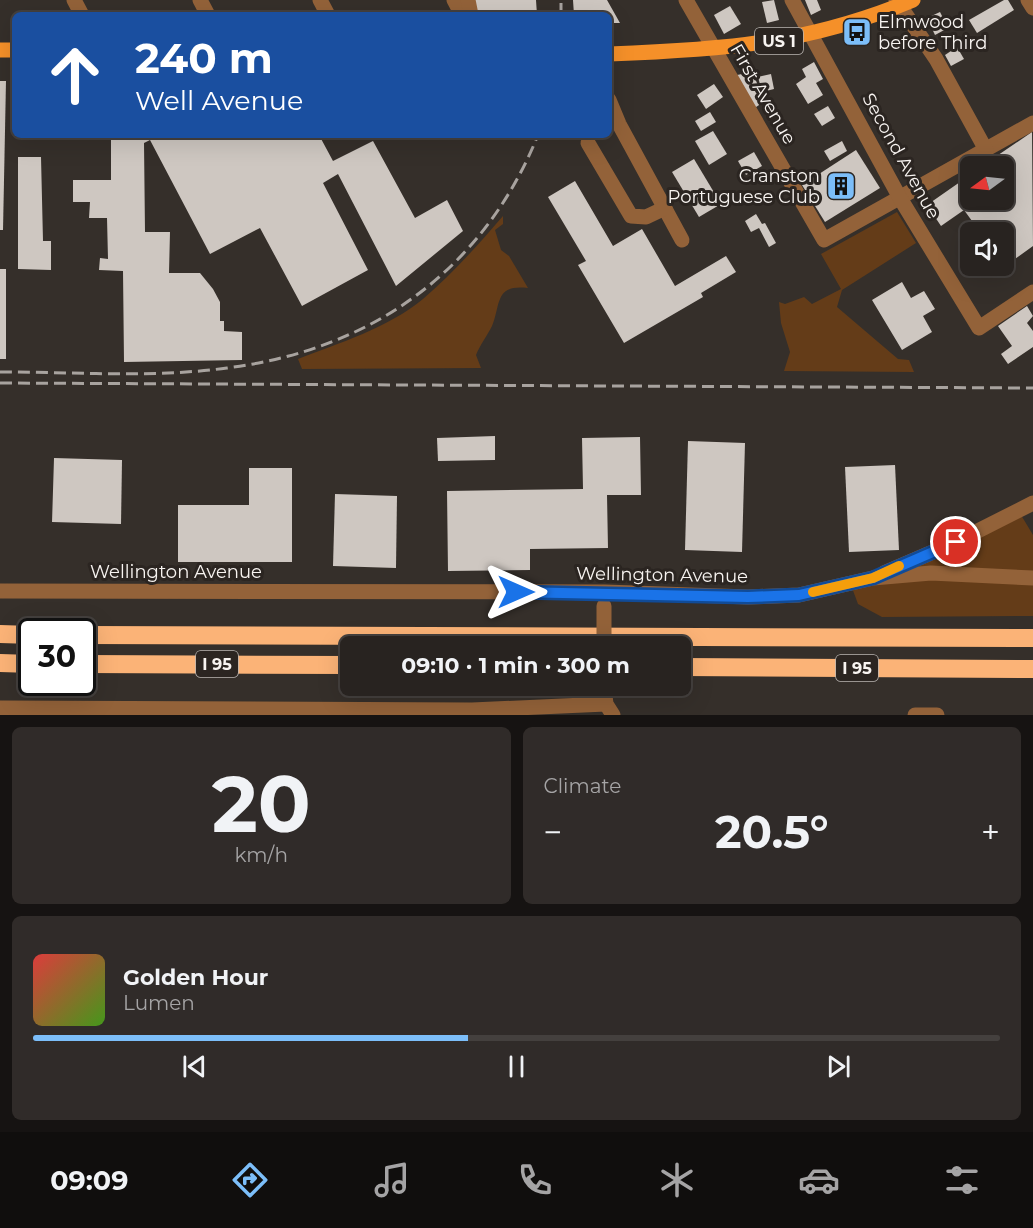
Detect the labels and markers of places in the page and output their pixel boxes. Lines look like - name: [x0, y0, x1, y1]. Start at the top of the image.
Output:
- place label: Elmwood before Third: [878, 11, 987, 54]
- bus stop icon: Elmwood before Third: [841, 16, 873, 48]
- place label: Cranston Portuguese Club: [668, 165, 820, 208]
- building icon: Cranston Portuguese Club: [825, 170, 857, 202]
- pin: [930, 516, 981, 567]

